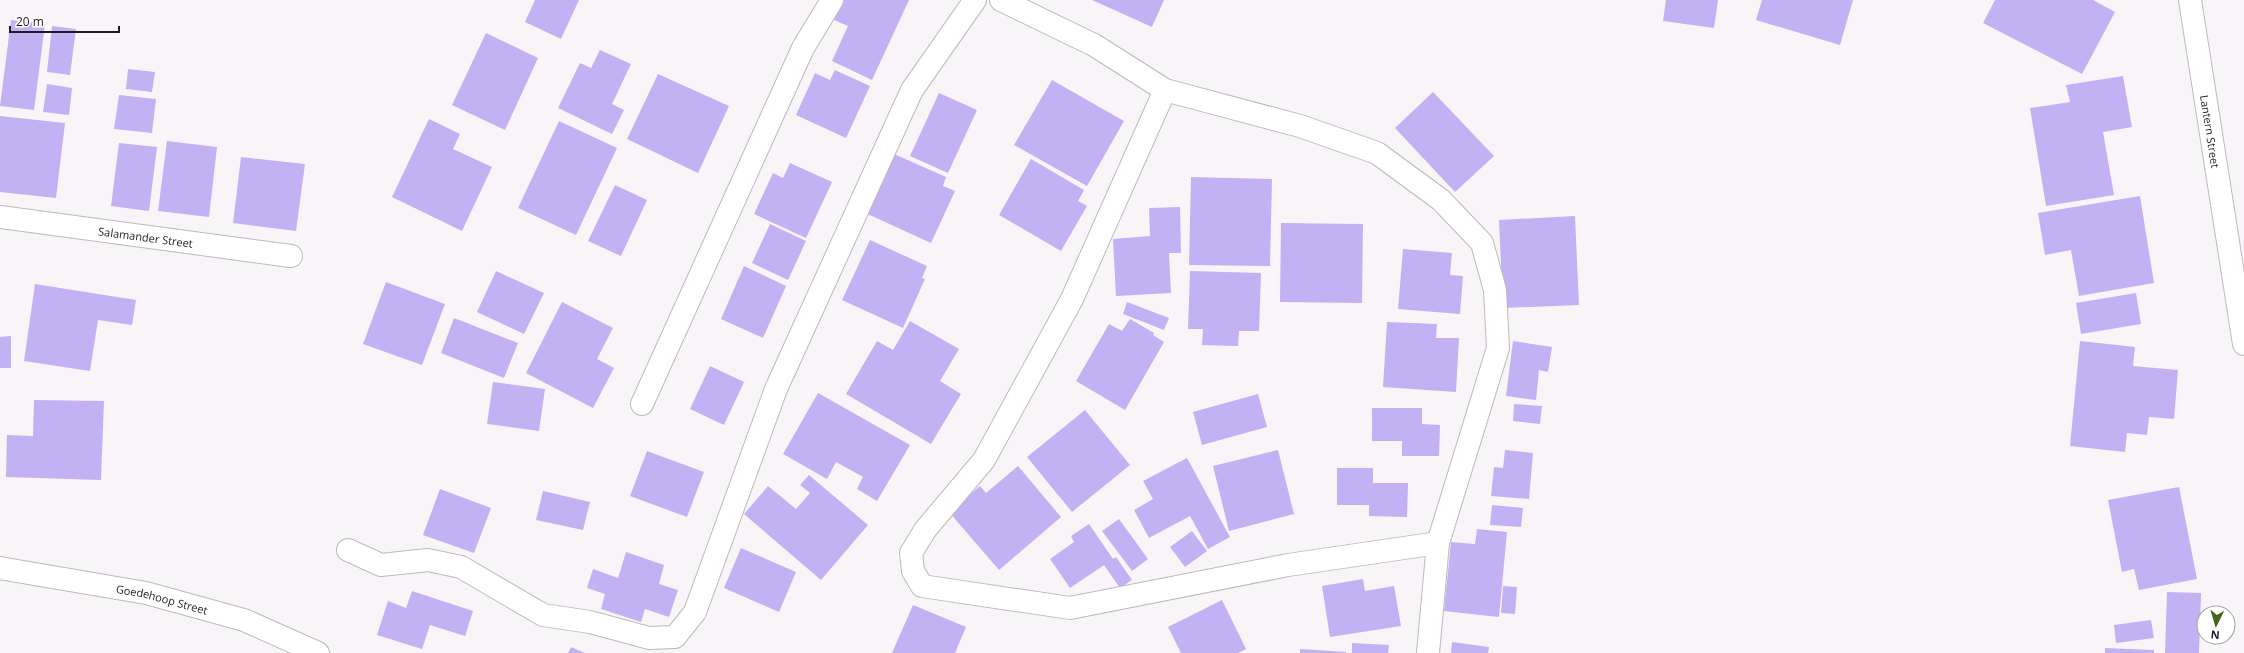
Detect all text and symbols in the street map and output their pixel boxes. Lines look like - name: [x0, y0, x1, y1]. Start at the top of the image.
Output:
- scale bar: [10, 8, 119, 34]
- text: 20 m: [16, 13, 44, 30]
- street label: Lantern Street: [2198, 94, 2224, 169]
- street label: Salamander Street: [98, 223, 194, 250]
- street label: Goedehoop Street: [115, 581, 210, 617]
- north arrow: [2196, 605, 2236, 645]
- text: N: [2210, 628, 2220, 643]

